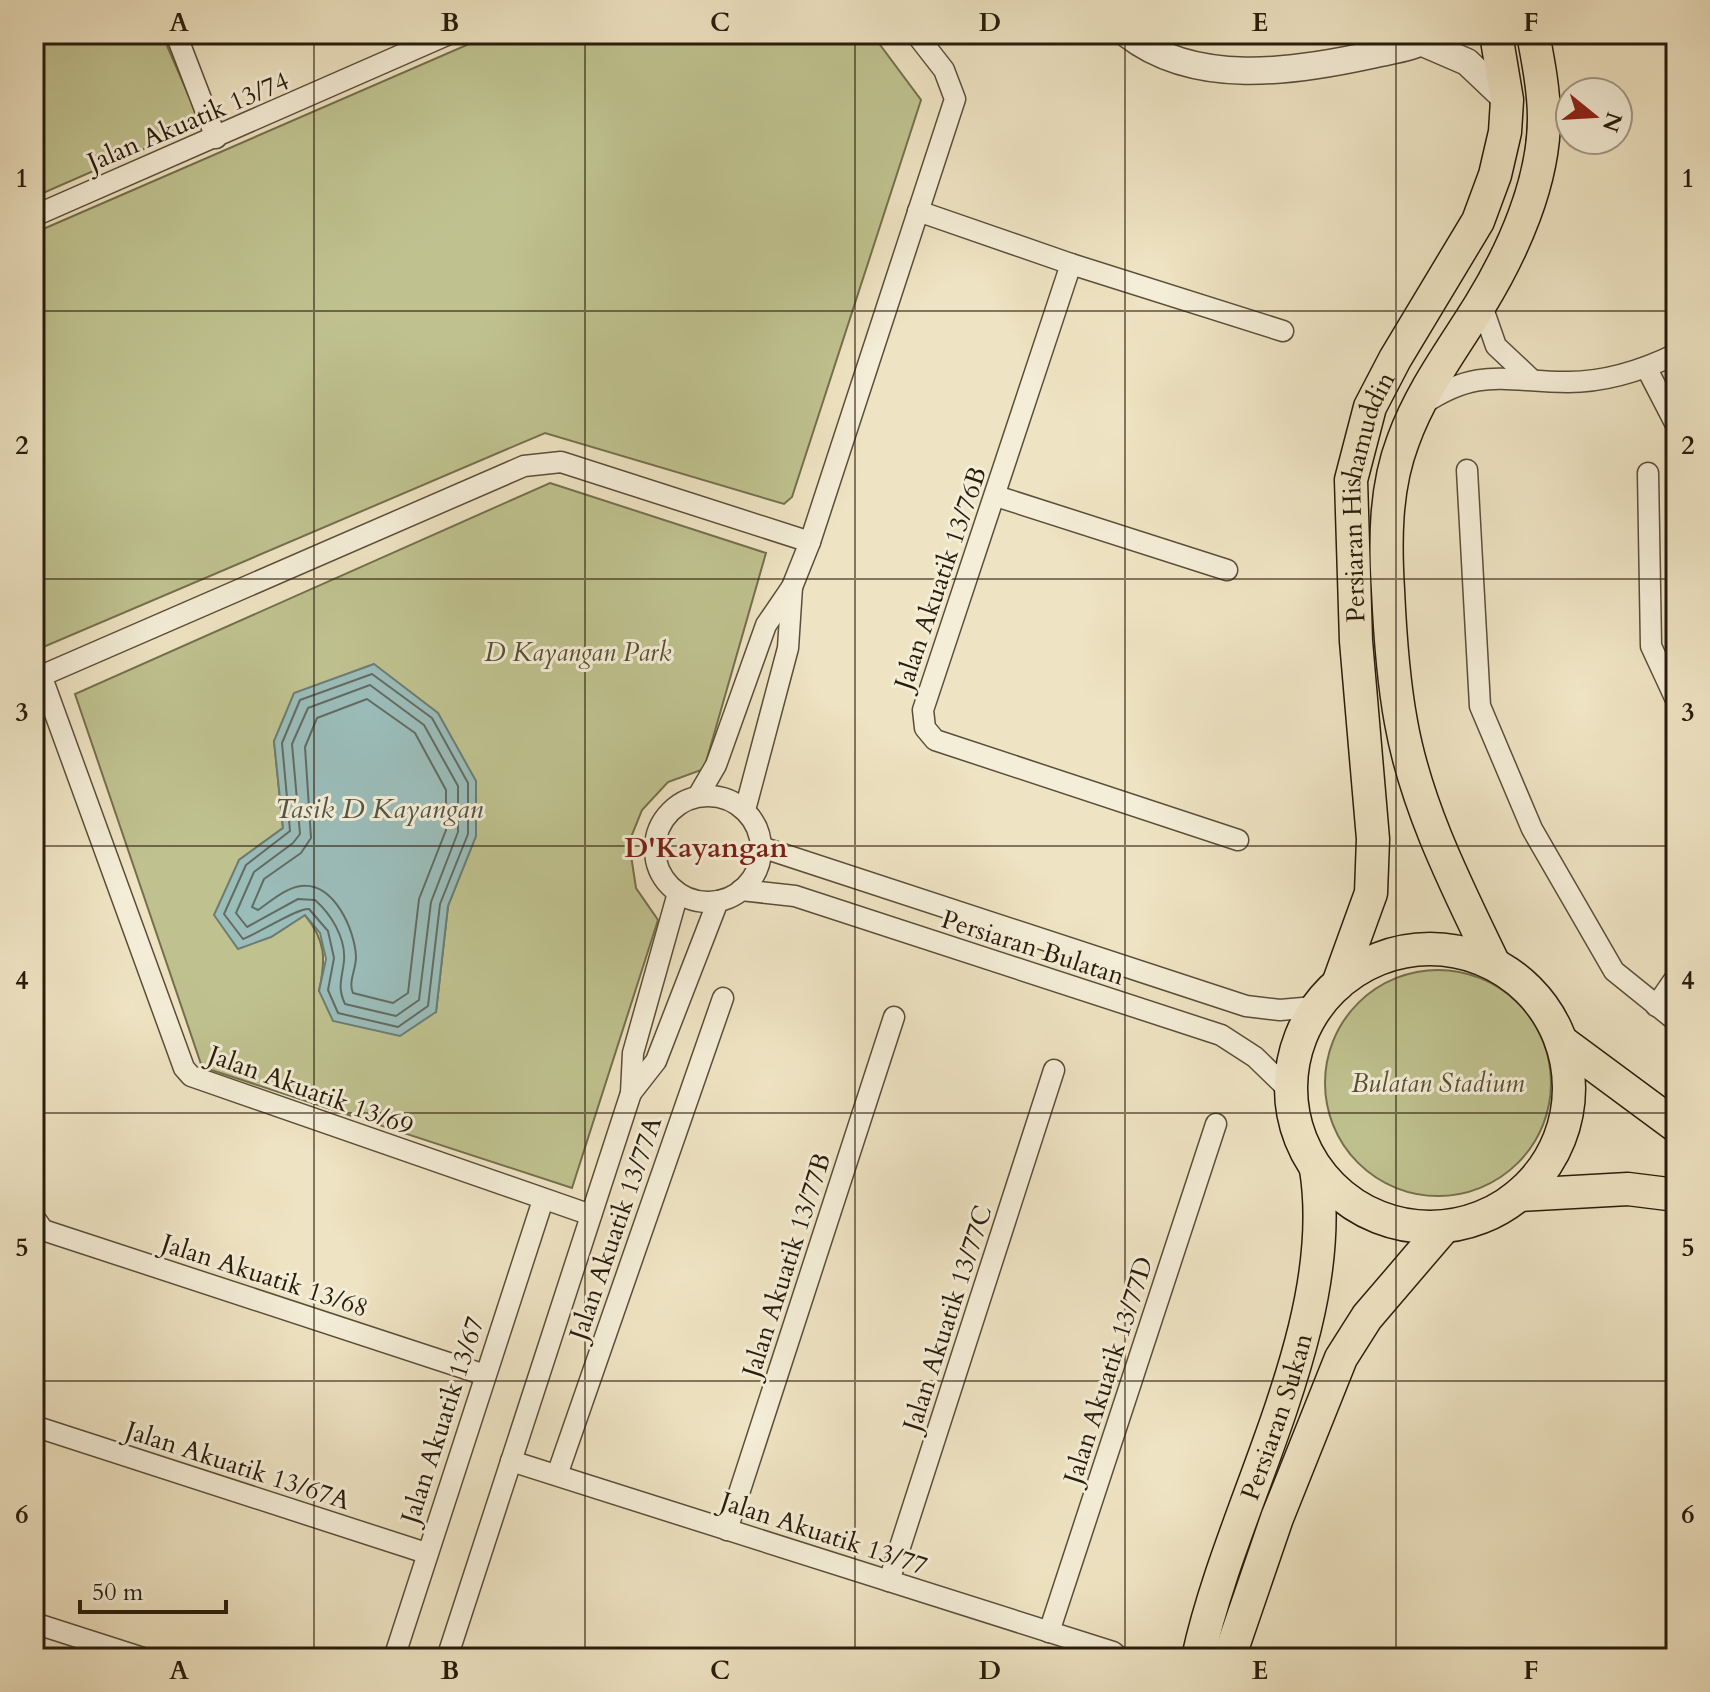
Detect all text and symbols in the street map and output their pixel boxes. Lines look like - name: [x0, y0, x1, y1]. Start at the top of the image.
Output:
- text: A: [169, 5, 189, 40]
- text: B: [441, 5, 459, 40]
- text: C: [710, 5, 730, 40]
- text: D: [979, 5, 1001, 40]
- text: E: [1252, 5, 1268, 40]
- text: F: [1523, 5, 1539, 40]
- street label: Jalan Akuatik 13/74: [78, 63, 294, 181]
- north arrow: [1554, 76, 1634, 156]
- text: N: [1595, 108, 1629, 136]
- text: 1: [15, 161, 29, 196]
- text: 1: [1681, 161, 1695, 196]
- street label: Persiaran Hishamuddin: [1334, 365, 1404, 623]
- text: 2: [15, 428, 29, 463]
- text: 2: [1681, 428, 1695, 463]
- street label: Jalan Akuatik 13/76B: [885, 462, 995, 698]
- park label: D Kayangan Park: [485, 635, 672, 670]
- text: 3: [15, 695, 29, 730]
- text: 3: [1681, 695, 1695, 730]
- water label: Tasik D Kayangan: [275, 790, 483, 828]
- district label: D'Kayangan: [624, 829, 788, 867]
- street label: Persiaran Bulatan: [937, 901, 1129, 994]
- text: 4: [15, 963, 29, 998]
- text: 4: [1681, 963, 1695, 998]
- street label: Jalan Akuatik 13/69: [200, 1036, 418, 1144]
- park label: Bulatan Stadium: [1351, 1066, 1525, 1101]
- street label: Jalan Akuatik 13/77A: [560, 1111, 670, 1348]
- street label: Jalan Akuatik 13/77B: [733, 1149, 839, 1385]
- street label: Jalan Akuatik 13/77C: [893, 1201, 1001, 1439]
- street label: Jalan Akuatik 13/68: [153, 1224, 373, 1325]
- text: 5: [15, 1230, 29, 1265]
- text: 5: [1681, 1230, 1695, 1265]
- street label: Jalan Akuatik 13/77D: [1054, 1252, 1162, 1492]
- street label: Jalan Akuatik 13/67: [391, 1312, 492, 1532]
- street label: Persiaran Sukan: [1232, 1329, 1321, 1505]
- street label: Jalan Akuatik 13/67A: [117, 1411, 355, 1518]
- street label: Jalan Akuatik 13/77: [712, 1482, 932, 1583]
- text: 6: [15, 1497, 29, 1532]
- text: 6: [1681, 1497, 1695, 1532]
- scale bar: [80, 1564, 226, 1614]
- text: 50 m: [92, 1576, 144, 1609]
- text: A: [169, 1653, 189, 1688]
- text: B: [441, 1653, 459, 1688]
- text: C: [710, 1653, 730, 1688]
- text: D: [979, 1653, 1001, 1688]
- text: E: [1252, 1653, 1268, 1688]
- text: F: [1523, 1653, 1539, 1688]

